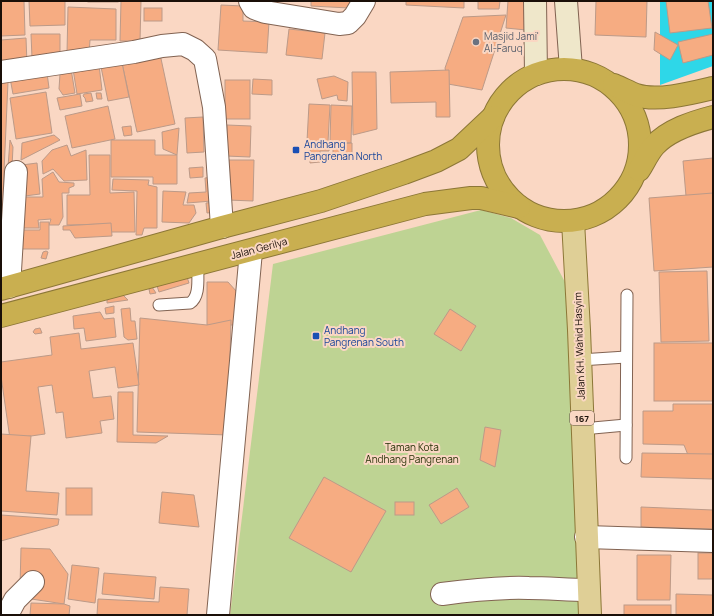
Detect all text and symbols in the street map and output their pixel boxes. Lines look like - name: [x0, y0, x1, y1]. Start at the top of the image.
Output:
- place label: Masjid Jami' Al-Faruq: [484, 29, 539, 55]
- marker: Masjid Jami' Al-Faruq: [471, 37, 481, 47]
- place label: Andhang Pangrenan North: [304, 137, 382, 163]
- marker: Andhang Pangrenan North: [291, 145, 301, 155]
- street label: Jalan Gerilya: [229, 234, 289, 262]
- street label: Jalan KH. Wahid Hasyim: [570, 292, 588, 400]
- place label: Andhang Pangrenan South: [324, 323, 404, 349]
- marker: Andhang Pangrenan South: [311, 331, 321, 341]
- road number: 167: [570, 411, 594, 425]
- park label: Taman Kota Andhang Pangrenan: [365, 440, 459, 466]

